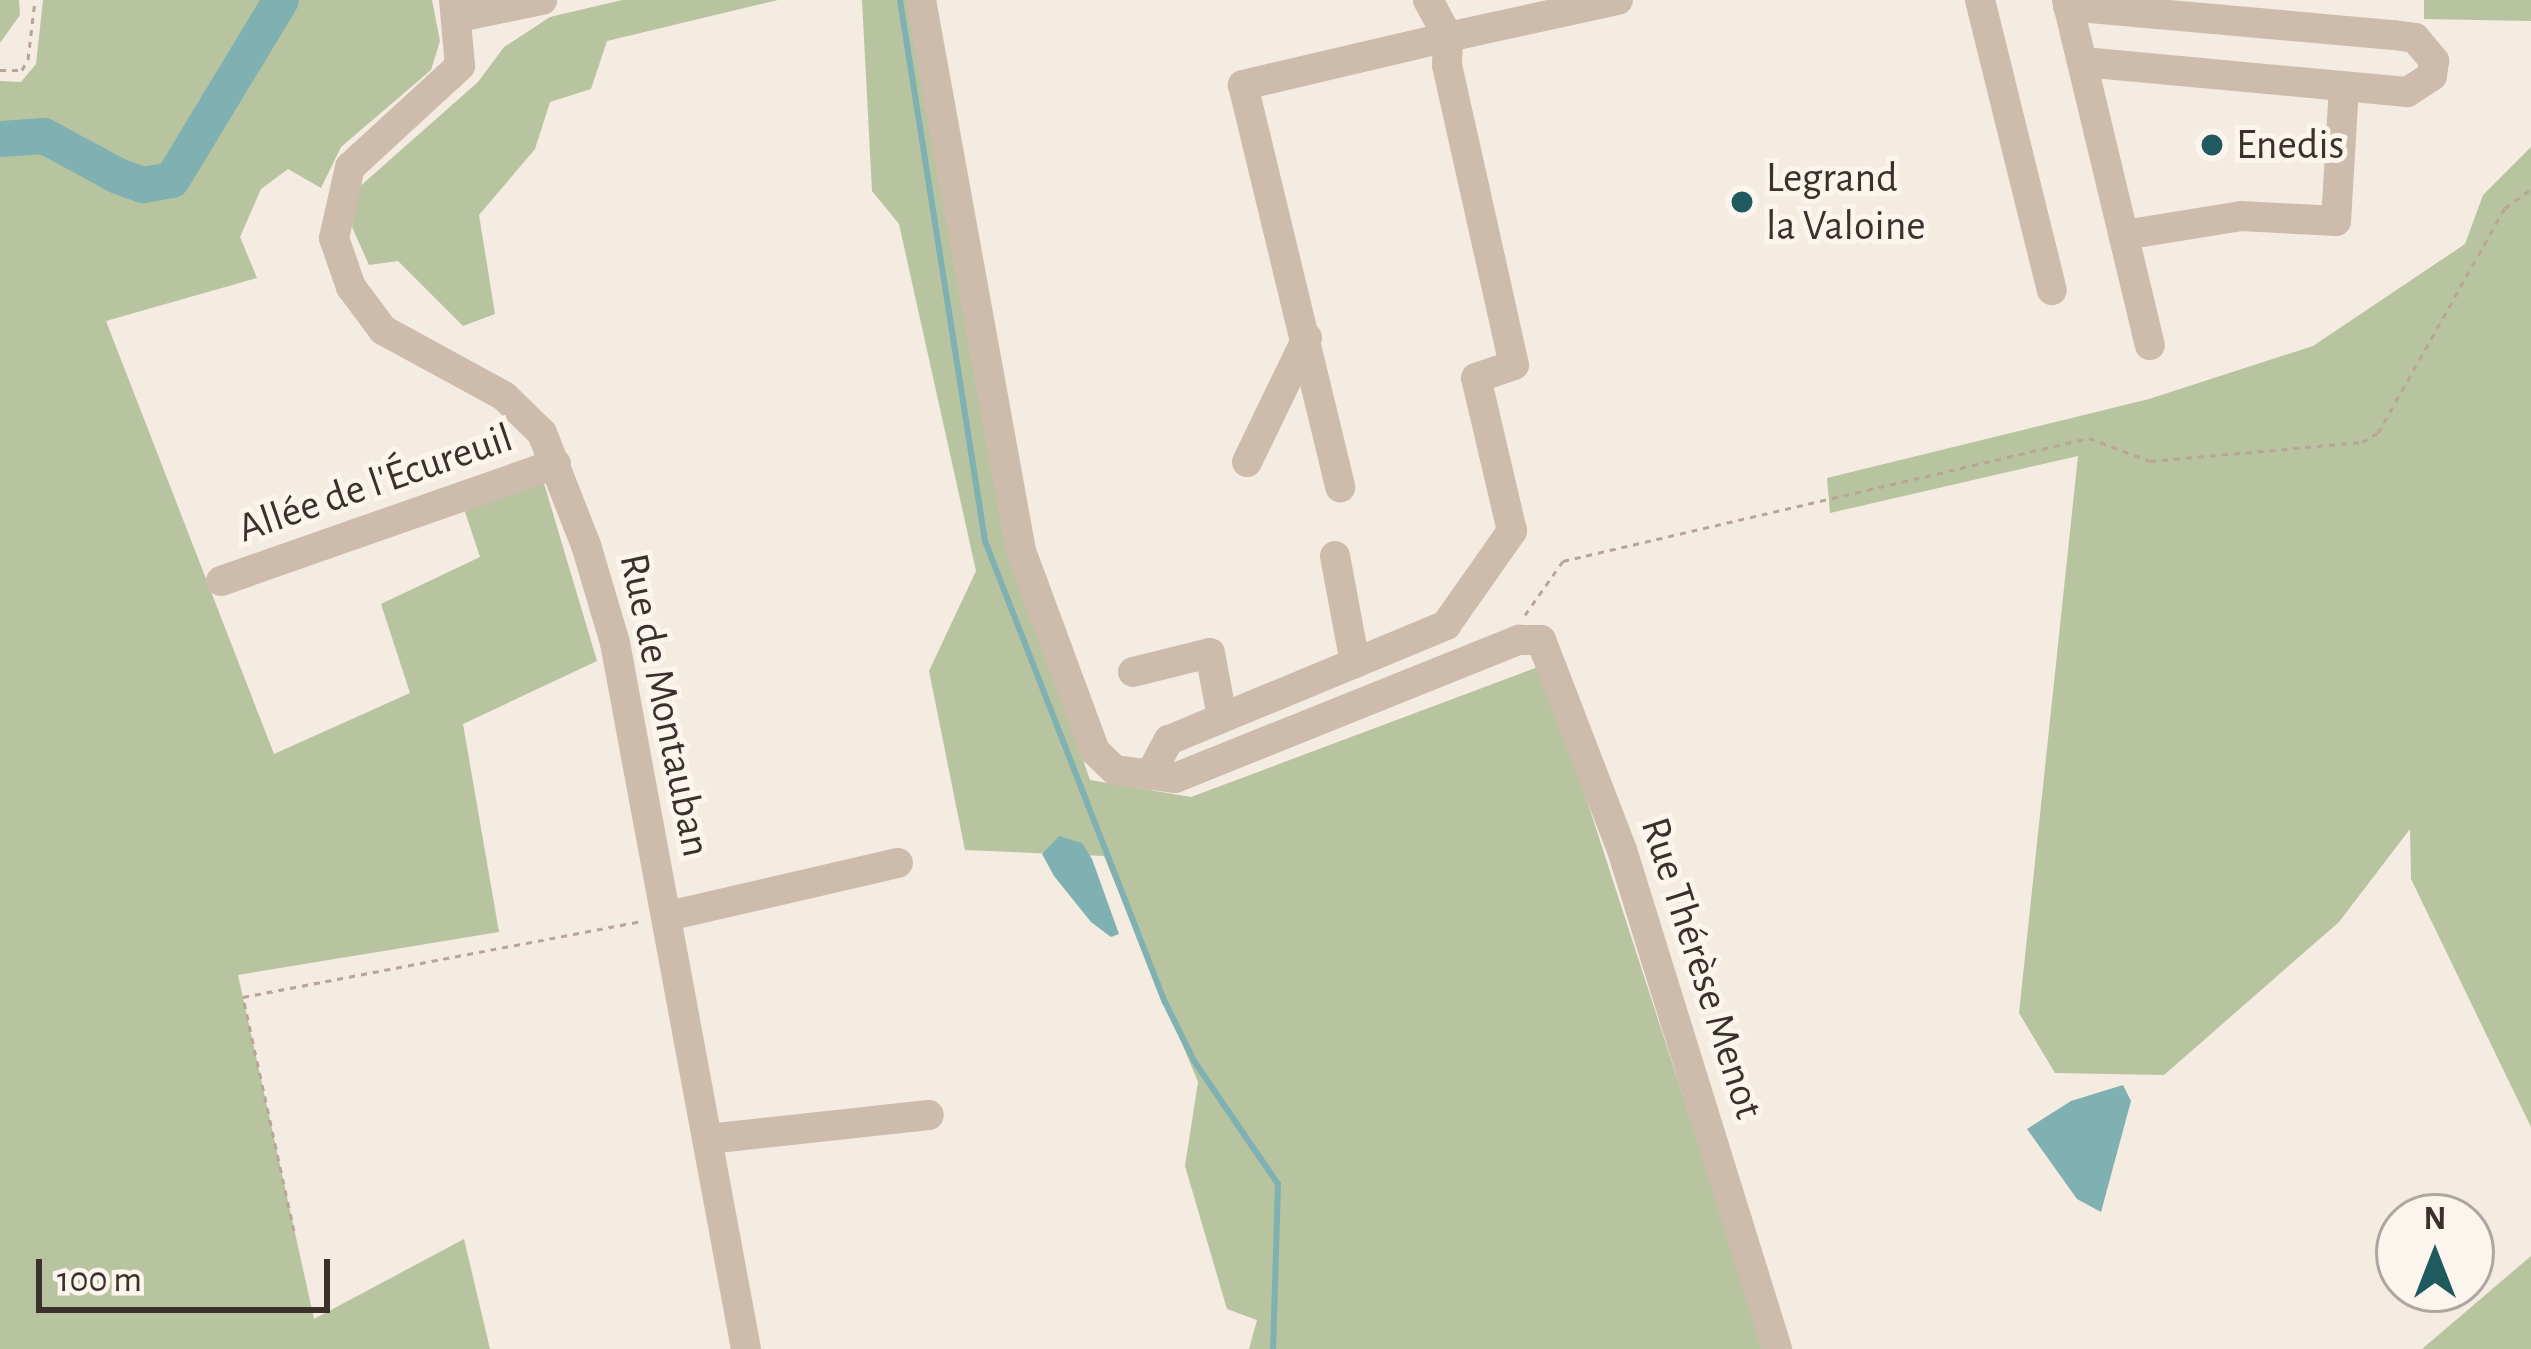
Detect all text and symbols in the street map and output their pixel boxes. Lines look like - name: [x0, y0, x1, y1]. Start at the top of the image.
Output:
- place label: Enedis: [2236, 120, 2344, 170]
- marker: Enedis: [2199, 132, 2225, 158]
- place label: Legrand la Valoine: [1766, 153, 1926, 252]
- marker: Legrand la Valoine: [1729, 189, 1755, 215]
- street label: Allée de l'Écureuil: [231, 412, 519, 554]
- street label: Rue de Montauban: [608, 549, 722, 861]
- street label: Rue Thérèse Menot: [1630, 811, 1774, 1125]
- north arrow: [2375, 1193, 2495, 1313]
- text: N: [2424, 1203, 2446, 1236]
- scale bar: [42, 1235, 336, 1309]
- text: 100 m: [57, 1262, 142, 1298]

